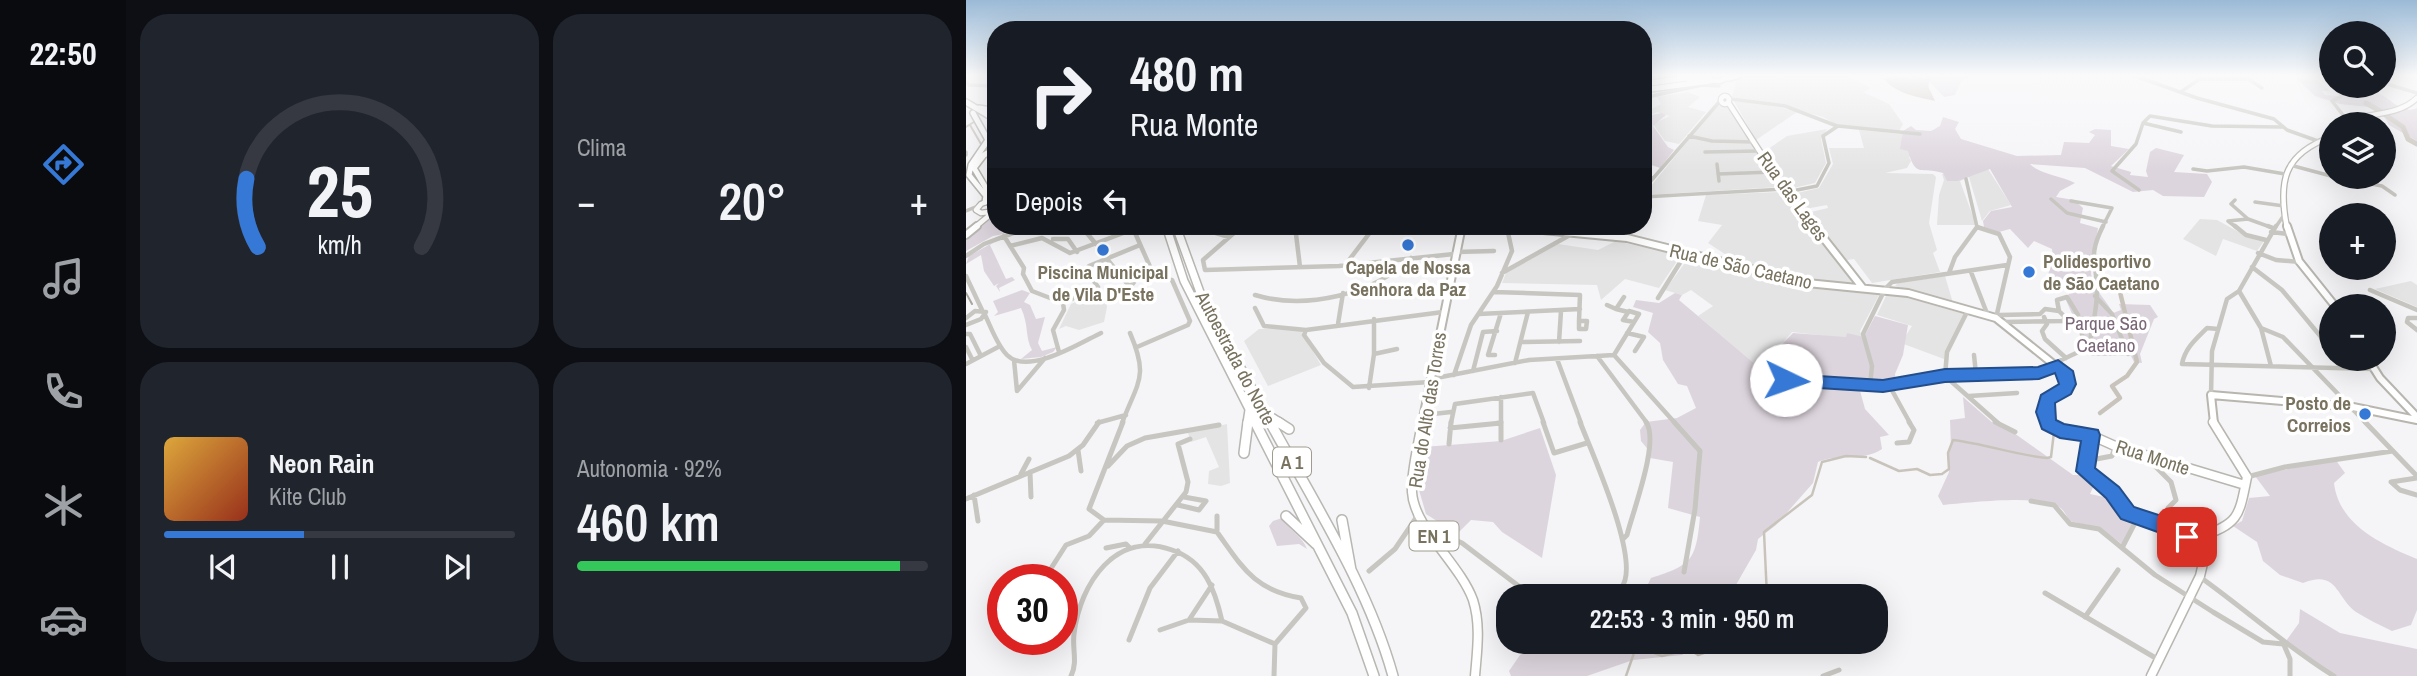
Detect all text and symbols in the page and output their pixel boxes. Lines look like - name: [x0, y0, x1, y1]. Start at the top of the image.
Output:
- map controls: [2319, 21, 2396, 371]
- button: search: [2319, 21, 2396, 98]
- text: 22:50: [29, 32, 97, 75]
- text: 480 m: [1130, 40, 1244, 106]
- icon: right: [1015, 49, 1106, 140]
- text: Rua Monte: [1130, 103, 1258, 146]
- button: layers: [2319, 112, 2396, 189]
- text: Clima: [577, 132, 626, 163]
- icon: directions: [39, 140, 88, 189]
- text: 25: [306, 142, 373, 240]
- street label: Rua das Lages: [1752, 146, 1834, 246]
- text: 20°: [718, 166, 787, 236]
- text: −: [577, 176, 595, 227]
- text: +: [910, 176, 928, 227]
- icon: left: [1097, 182, 1135, 220]
- text: Depois: [1015, 184, 1083, 219]
- button: +: [2319, 203, 2396, 280]
- text: km/h: [317, 228, 362, 262]
- marker: Capela de Nossa Senhora da Paz: [1400, 237, 1416, 253]
- street label: Rua de São Caetano: [1667, 237, 1815, 295]
- marker: Piscina Municipal de Vila D'Este: [1095, 242, 1111, 258]
- place label: Polidesportivo de São Caetano: [2043, 248, 2160, 296]
- icon: music: [39, 254, 88, 303]
- place label: Capela de Nossa Senhora da Paz: [1346, 254, 1471, 302]
- place label: Piscina Municipal de Vila D'Este: [1038, 259, 1168, 307]
- marker: Polidesportivo de São Caetano: [2021, 264, 2037, 280]
- street label: Autoestrada do Norte: [1189, 286, 1282, 429]
- button: −: [2319, 294, 2396, 371]
- park label: Parque São Caetano: [2065, 310, 2147, 358]
- street label: Rua do Alto das Torres: [1402, 330, 1452, 490]
- position arrow: [1749, 343, 1823, 417]
- icon: phone: [39, 367, 88, 416]
- place label: Posto de Correios: [2285, 390, 2351, 438]
- marker: Posto de Correios: [2357, 406, 2373, 422]
- street label: Rua Monte: [2113, 433, 2193, 481]
- text: Neon Rain: [269, 446, 374, 481]
- road number: A 1: [1273, 448, 1311, 476]
- text: Autonomia · 92%: [577, 453, 722, 484]
- icon: climate: [39, 481, 88, 530]
- text: Kite Club: [269, 481, 347, 512]
- text: 460 km: [577, 487, 720, 557]
- pin: [2157, 507, 2217, 567]
- icon: arrive: [2168, 518, 2206, 556]
- road number: EN 1: [1410, 522, 1458, 550]
- icon: previous: [204, 548, 242, 586]
- icon: pause: [321, 548, 359, 586]
- icon: next: [438, 548, 476, 586]
- speed limit sign: 30: [987, 564, 1078, 655]
- icon: car: [39, 595, 88, 644]
- text: 22:53 · 3 min · 950 m: [1590, 601, 1794, 636]

